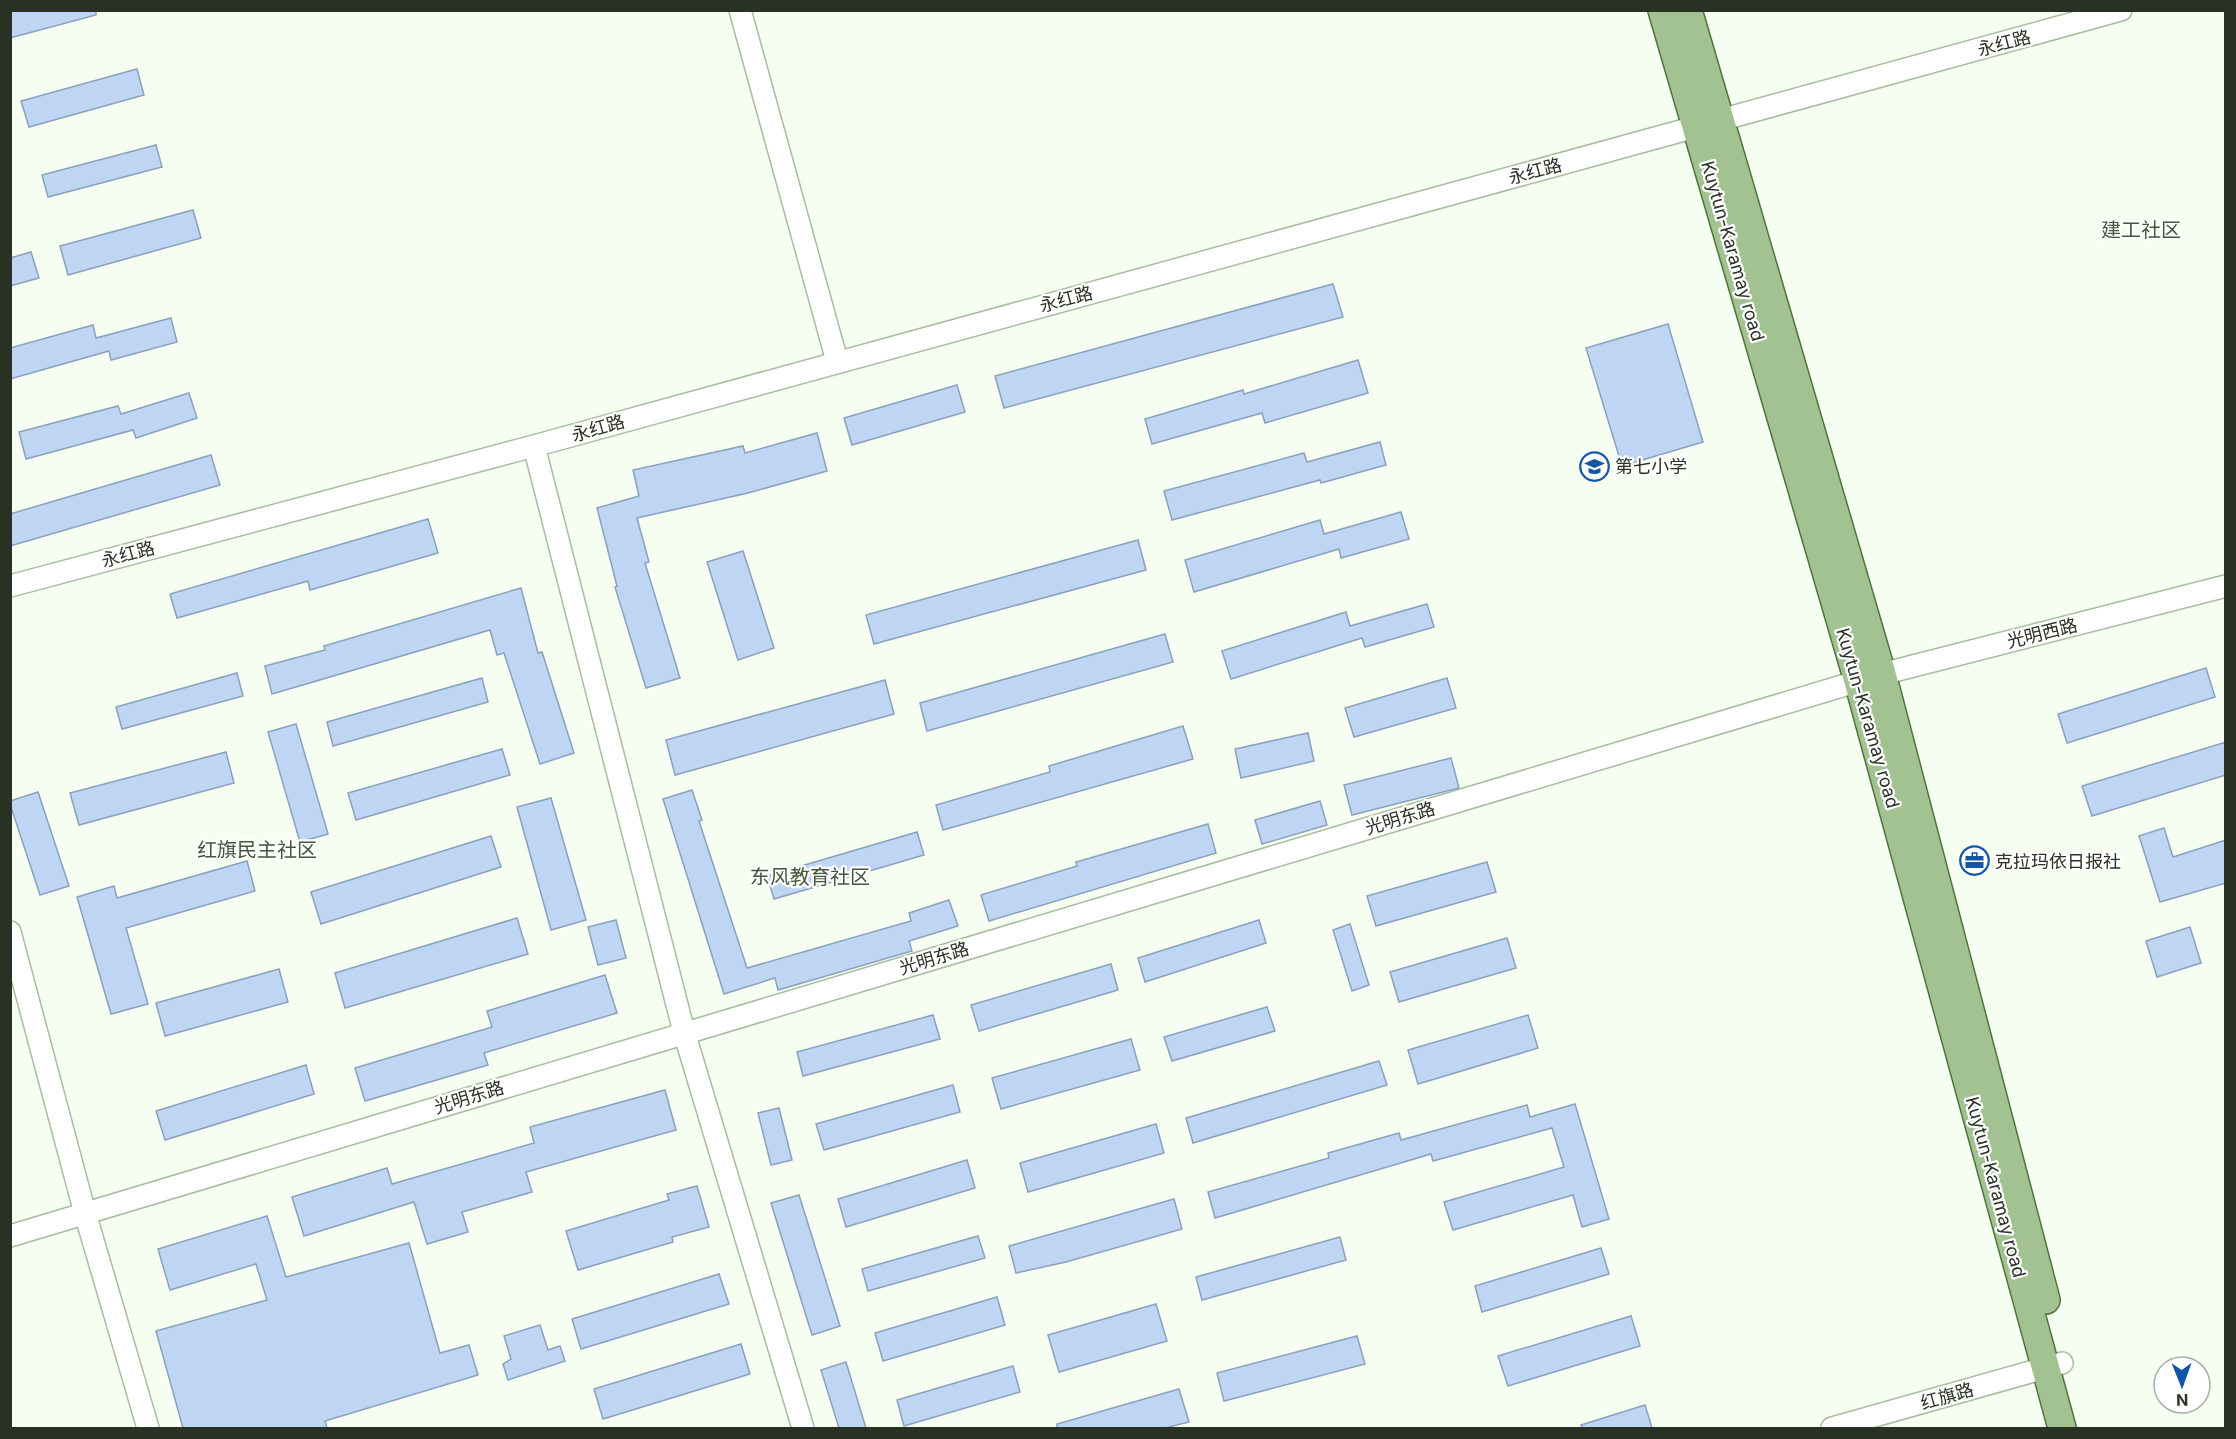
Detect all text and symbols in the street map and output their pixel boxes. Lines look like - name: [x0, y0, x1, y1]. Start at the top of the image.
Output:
- street label: 永红路: [1975, 26, 2033, 60]
- street label: 永红路: [1506, 154, 1564, 188]
- street label: Kuytun-Karamay road: [1697, 159, 1769, 343]
- district label: 建工社区: [2101, 218, 2181, 242]
- street label: 永红路: [1037, 282, 1095, 316]
- street label: 永红路: [569, 410, 627, 446]
- school or university icon: 第七小学: [1578, 450, 1610, 482]
- place label: 第七小学: [1615, 456, 1687, 477]
- street label: 永红路: [99, 537, 157, 571]
- street label: 光明西路: [2005, 614, 2079, 652]
- street label: Kuytun-Karamay road: [1832, 626, 1904, 810]
- street label: 光明东路: [1363, 797, 1437, 839]
- district label: 红旗民主社区: [197, 838, 317, 862]
- office icon: 克拉玛依日报社: [1958, 845, 1990, 877]
- place label: 克拉玛依日报社: [1995, 851, 2121, 872]
- district label: 东风教育社区: [750, 865, 870, 889]
- street label: 光明东路: [897, 937, 971, 979]
- street label: 光明东路: [432, 1076, 506, 1118]
- street label: Kuytun-Karamay road: [1962, 1094, 2030, 1280]
- north arrow: [2152, 1355, 2212, 1415]
- street label: 红旗路: [1918, 1378, 1976, 1414]
- text: N: [2176, 1390, 2189, 1410]

